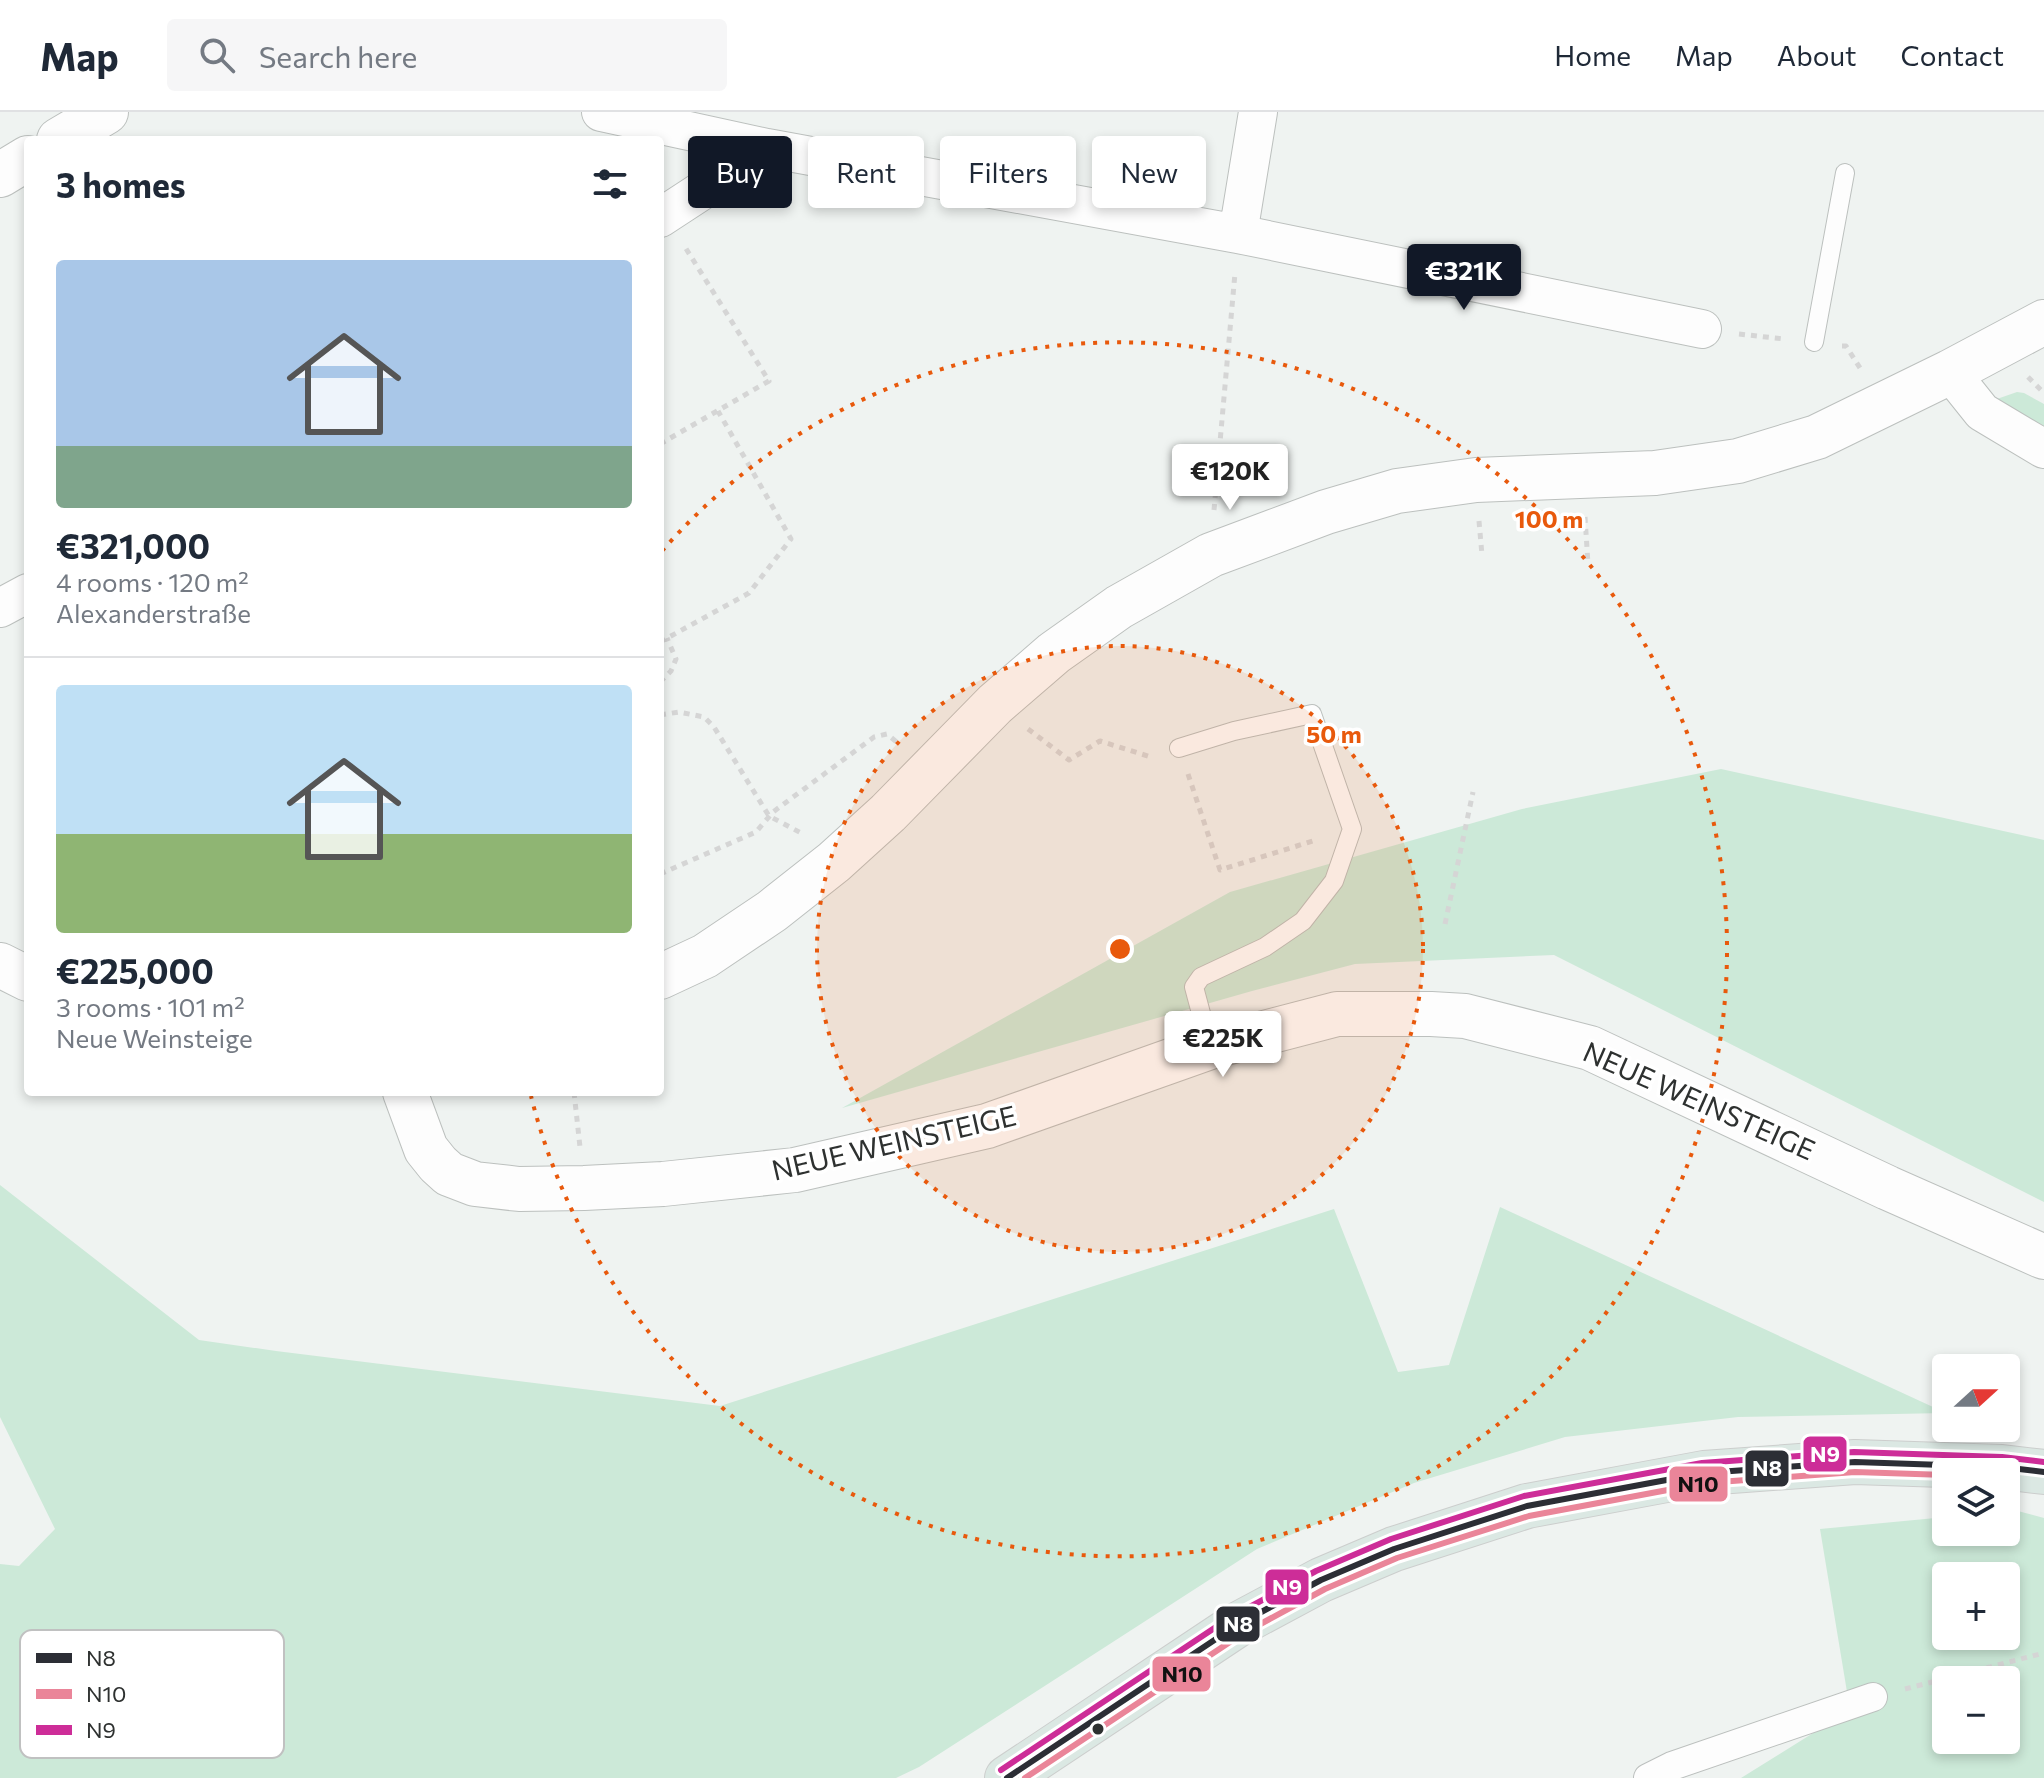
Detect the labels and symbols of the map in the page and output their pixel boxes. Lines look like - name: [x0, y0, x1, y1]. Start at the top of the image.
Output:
- pin: €321K: [1408, 244, 1520, 312]
- pin: €120K: [1174, 444, 1286, 512]
- text: 100 m: [1515, 504, 1583, 533]
- text: 50 m: [1306, 719, 1362, 748]
- centre of rings: [1106, 935, 1134, 963]
- pin: €225K: [1167, 1011, 1279, 1079]
- street label: NEUE WEINSTEIGE: [1578, 1034, 1820, 1166]
- street label: NEUE WEINSTEIGE: [768, 1097, 1019, 1187]
- north arrow: [1932, 1354, 2020, 1442]
- line badge: N9: [1802, 1435, 1848, 1473]
- text: N9: [1810, 1440, 1840, 1467]
- line badge: N8: [1744, 1449, 1790, 1488]
- text: N8: [1752, 1454, 1782, 1481]
- line badge: N10: [1668, 1465, 1729, 1503]
- text: N10: [1677, 1470, 1719, 1497]
- line badge: N9: [1264, 1568, 1310, 1606]
- text: N9: [1272, 1573, 1302, 1600]
- line badge: N8: [1215, 1605, 1261, 1643]
- text: N8: [1223, 1610, 1253, 1637]
- legend: [20, 1630, 284, 1758]
- text: N8: [86, 1644, 116, 1671]
- line badge: N10: [1151, 1655, 1212, 1693]
- text: N10: [1161, 1660, 1203, 1687]
- text: N10: [86, 1680, 126, 1707]
- text: N9: [86, 1716, 116, 1743]
- unlabelled marker: [1090, 1721, 1106, 1737]

